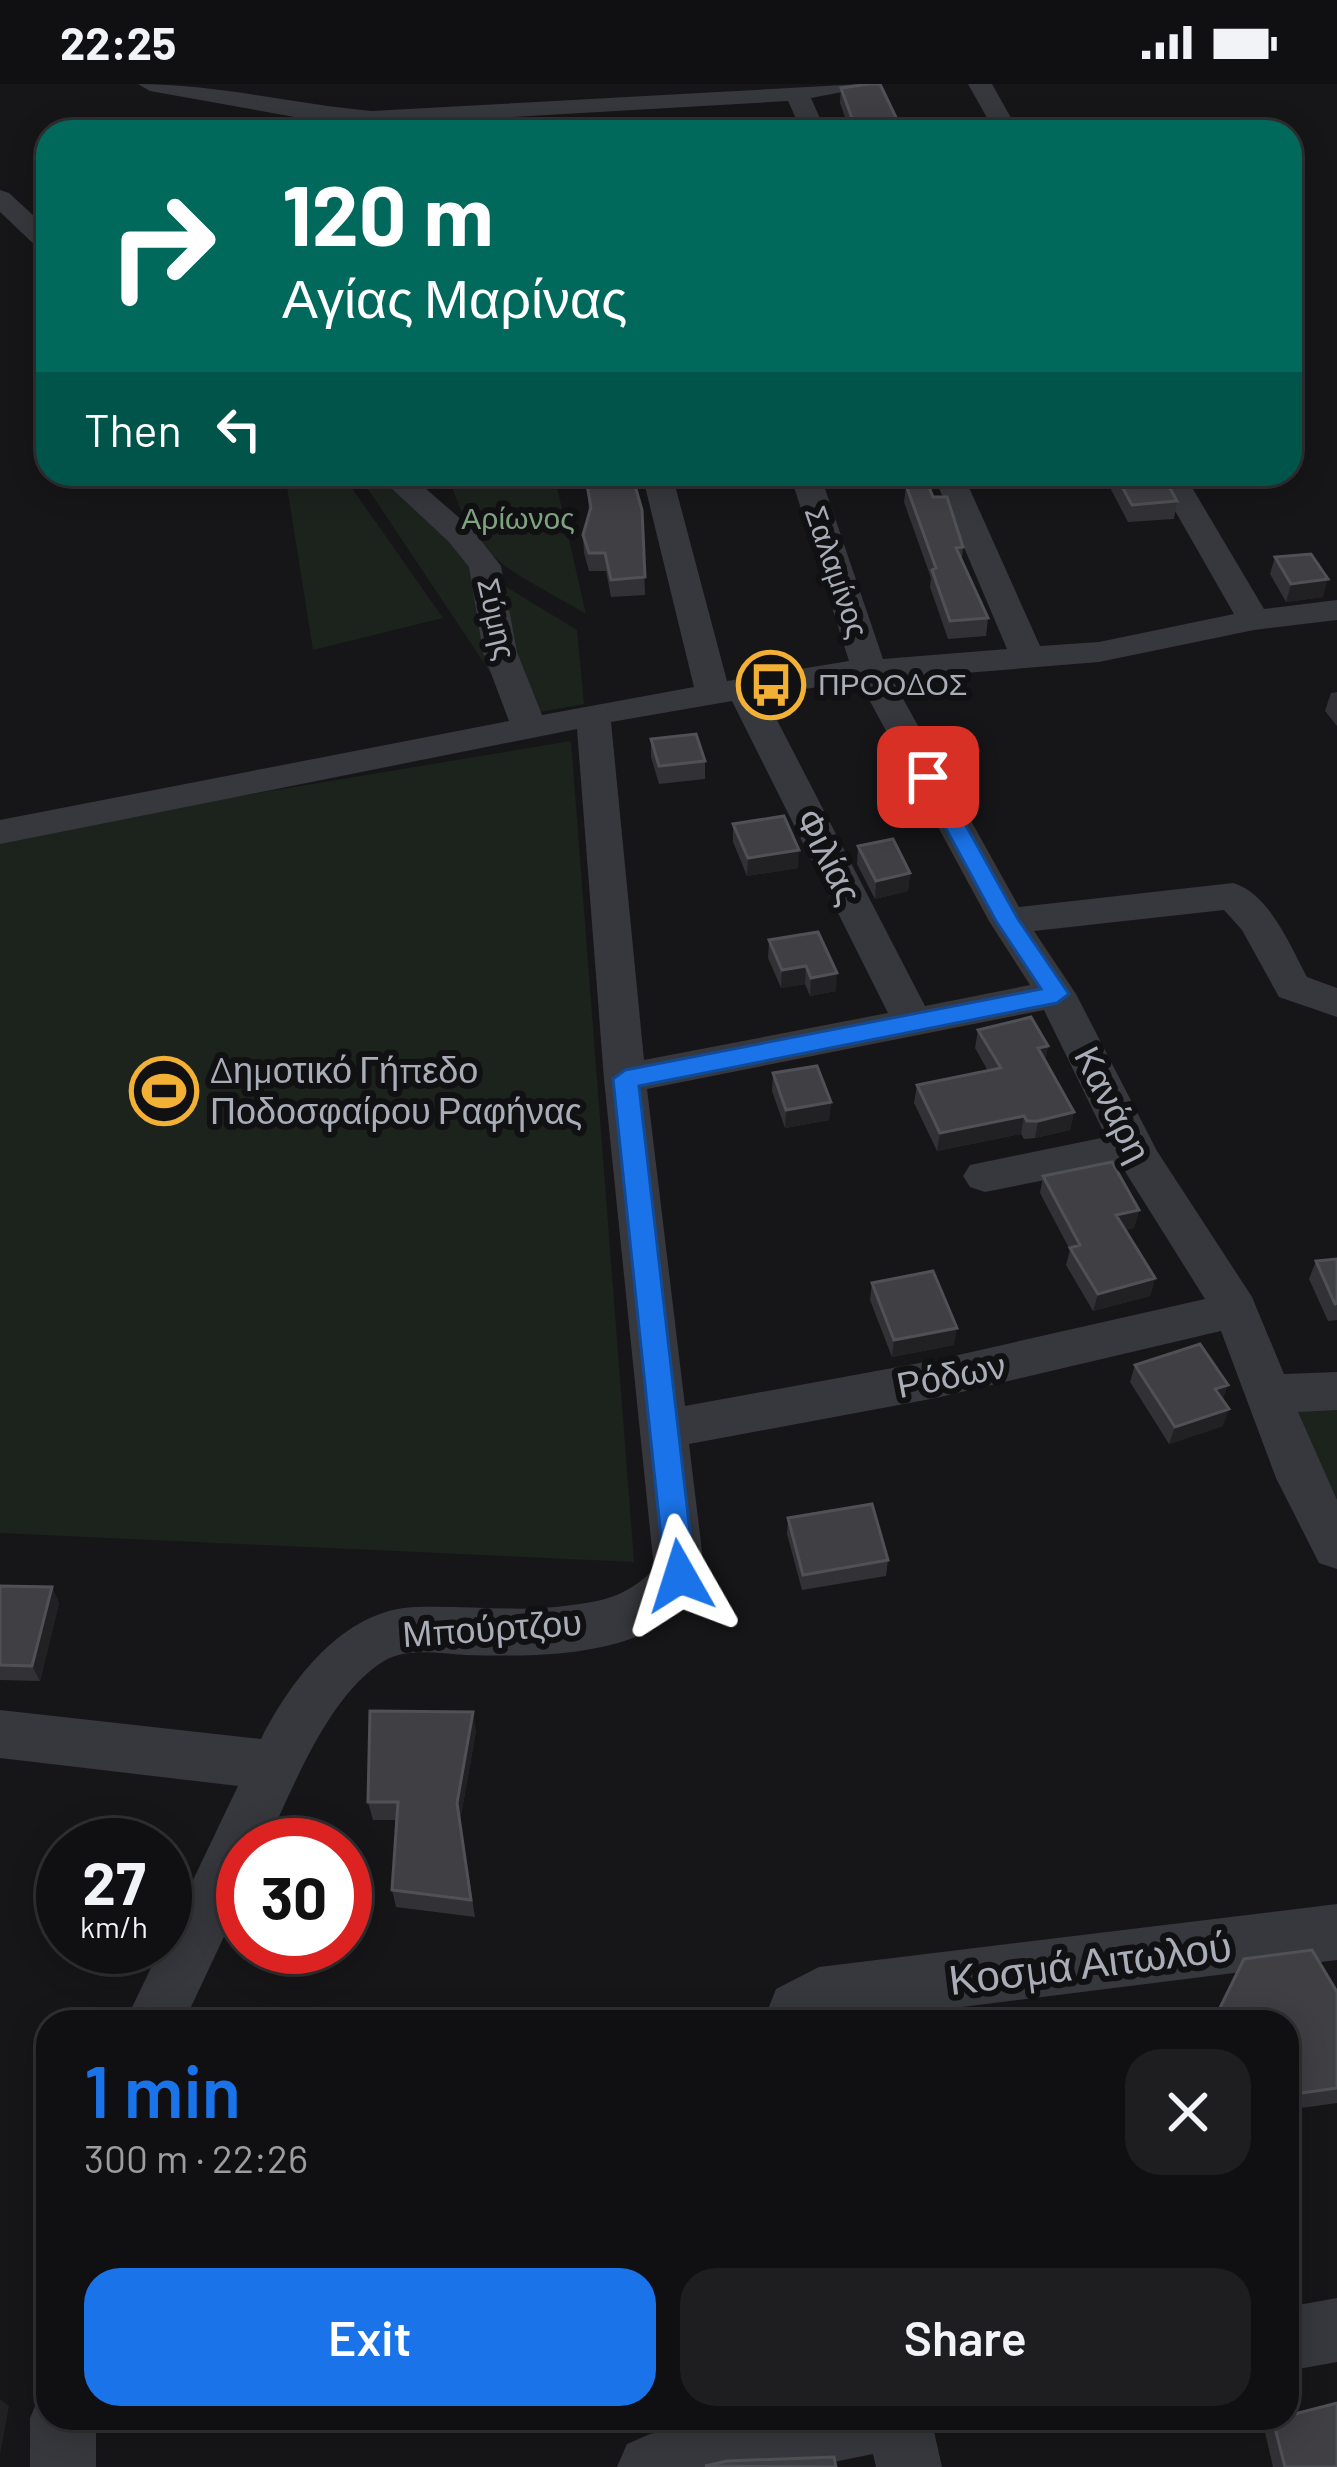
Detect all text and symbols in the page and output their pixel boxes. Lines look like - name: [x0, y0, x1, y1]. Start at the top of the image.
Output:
- text: 22:25: [60, 15, 176, 69]
- text: 120 m: [282, 162, 494, 263]
- icon: right: [84, 168, 240, 324]
- text: Αγίας Μαρίνας: [282, 264, 627, 329]
- icon: left: [206, 396, 272, 462]
- text: Then: [84, 402, 182, 456]
- park label: Αρίωνος: [461, 499, 575, 535]
- street label: Σαλαμίνος: [799, 501, 877, 642]
- street label: Σύμης: [471, 574, 525, 663]
- bus stop icon: ΠΡΟΟΔΟΣ: [736, 650, 806, 720]
- place label: ΠΡΟΟΔΟΣ: [818, 665, 967, 701]
- pin: [877, 726, 979, 828]
- icon: arrive: [895, 744, 961, 810]
- street label: Φιλίας: [788, 801, 872, 910]
- street label: Κανάρη: [1066, 1038, 1162, 1169]
- place label: Δημοτικό Γήπεδο Ποδοσφαίρου Ραφήνας: [210, 1047, 582, 1132]
- sports icon: Δημοτικό Γήπεδο Ποδοσφαίρου Ραφήνας: [129, 1056, 199, 1126]
- street label: Ρόδων: [893, 1342, 1009, 1405]
- position arrow: [617, 1513, 743, 1639]
- street label: Μπούρτζου: [401, 1599, 583, 1655]
- speed limit sign: 30: [216, 1818, 372, 1974]
- text: 27: [82, 1845, 146, 1917]
- text: km/h: [80, 1908, 148, 1944]
- street label: Κοσμά Αιτωλού: [946, 1919, 1234, 2003]
- text: 1 min: [84, 2046, 241, 2132]
- button: close: [1125, 2049, 1251, 2175]
- text: 300 m · 22:26: [84, 2134, 308, 2181]
- button: Exit: [84, 2268, 656, 2406]
- button: Share: [680, 2268, 1251, 2406]

